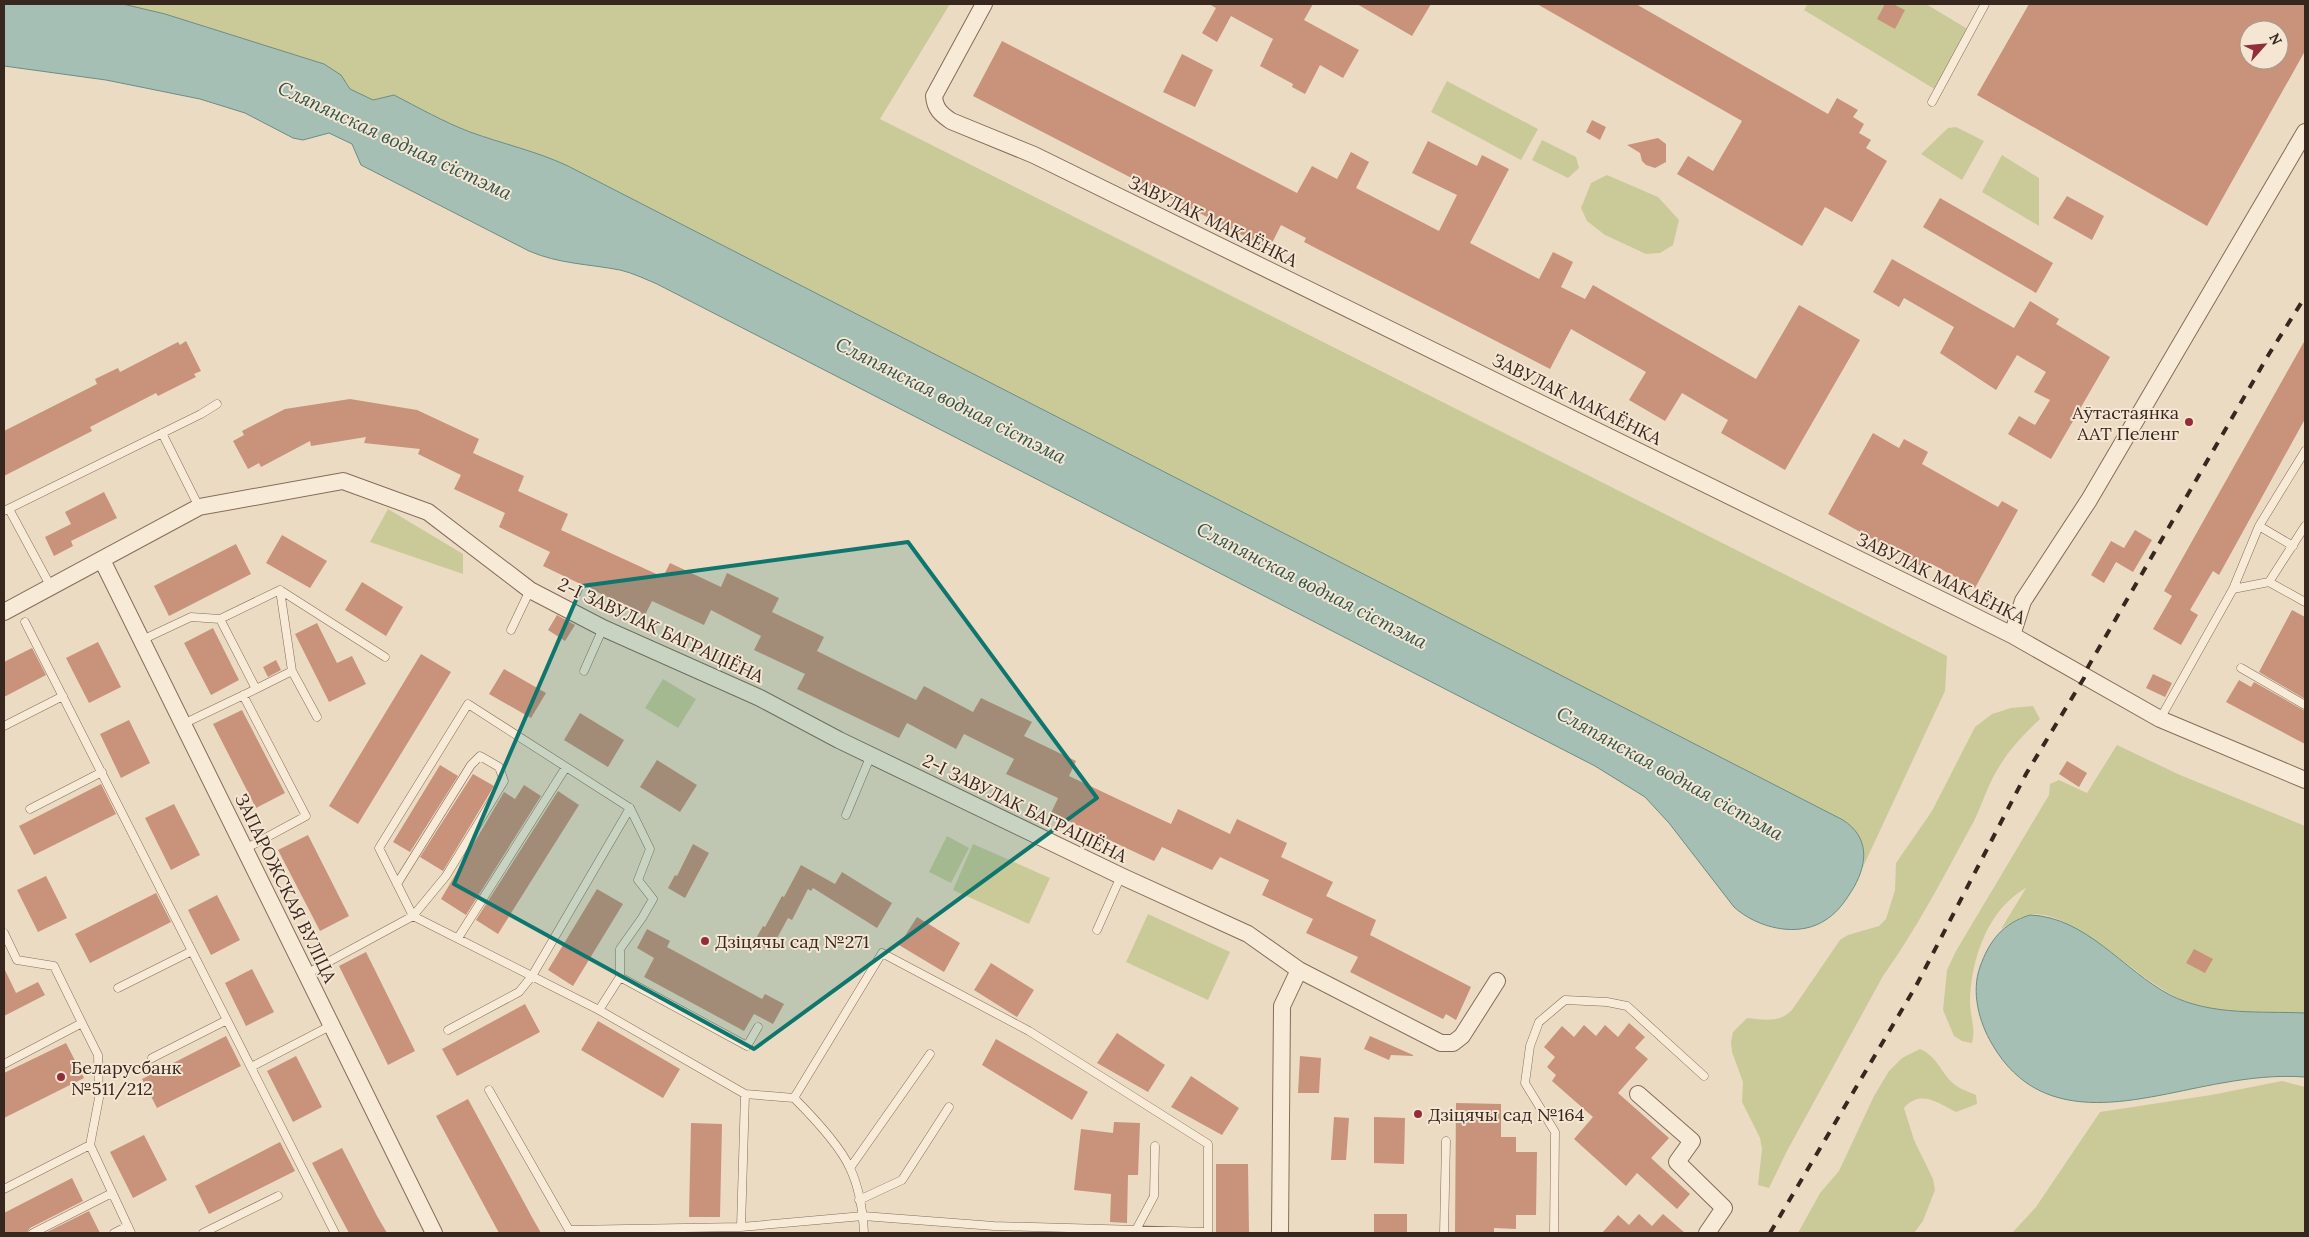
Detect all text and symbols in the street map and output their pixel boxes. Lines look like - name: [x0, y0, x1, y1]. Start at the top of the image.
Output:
- north arrow: [2239, 20, 2289, 70]
- text: N: [2265, 30, 2286, 48]
- water label: Сляпянская водная сістэма: [274, 75, 516, 205]
- street label: ЗАВУЛАК МАКАЁНКА: [1125, 170, 1302, 272]
- water label: Сляпянская водная сістэма: [832, 331, 1071, 469]
- street label: ЗАВУЛАК МАКАЁНКА: [1489, 348, 1666, 450]
- place label: Аўтастаянка ААТ Пеленг: [2071, 401, 2179, 445]
- marker: Аўтастаянка ААТ Пеленг: [2183, 416, 2195, 428]
- water label: Сляпянская водная сістэма: [1193, 516, 1432, 654]
- street label: ЗАВУЛАК МАКАЁНКА: [1853, 527, 2030, 629]
- street label: 2-І ЗАВУЛАК БАГРАЦІЁНА: [554, 572, 768, 688]
- water label: Сляпянская водная сістэма: [1553, 701, 1788, 846]
- street label: 2-І ЗАВУЛАК БАГРАЦІЁНА: [919, 748, 1132, 868]
- street label: ЗАПАРОЖСКАЯ ВУЛІЦА: [230, 790, 342, 987]
- place label: Дзіцячы сад №271: [715, 930, 869, 953]
- marker: Дзіцячы сад №271: [699, 935, 711, 947]
- place label: Беларусбанк №511/212: [71, 1056, 182, 1100]
- marker: Беларусбанк №511/212: [55, 1071, 67, 1083]
- place label: Дзіцячы сад №164: [1428, 1103, 1585, 1126]
- marker: Дзіцячы сад №164: [1412, 1108, 1424, 1120]

